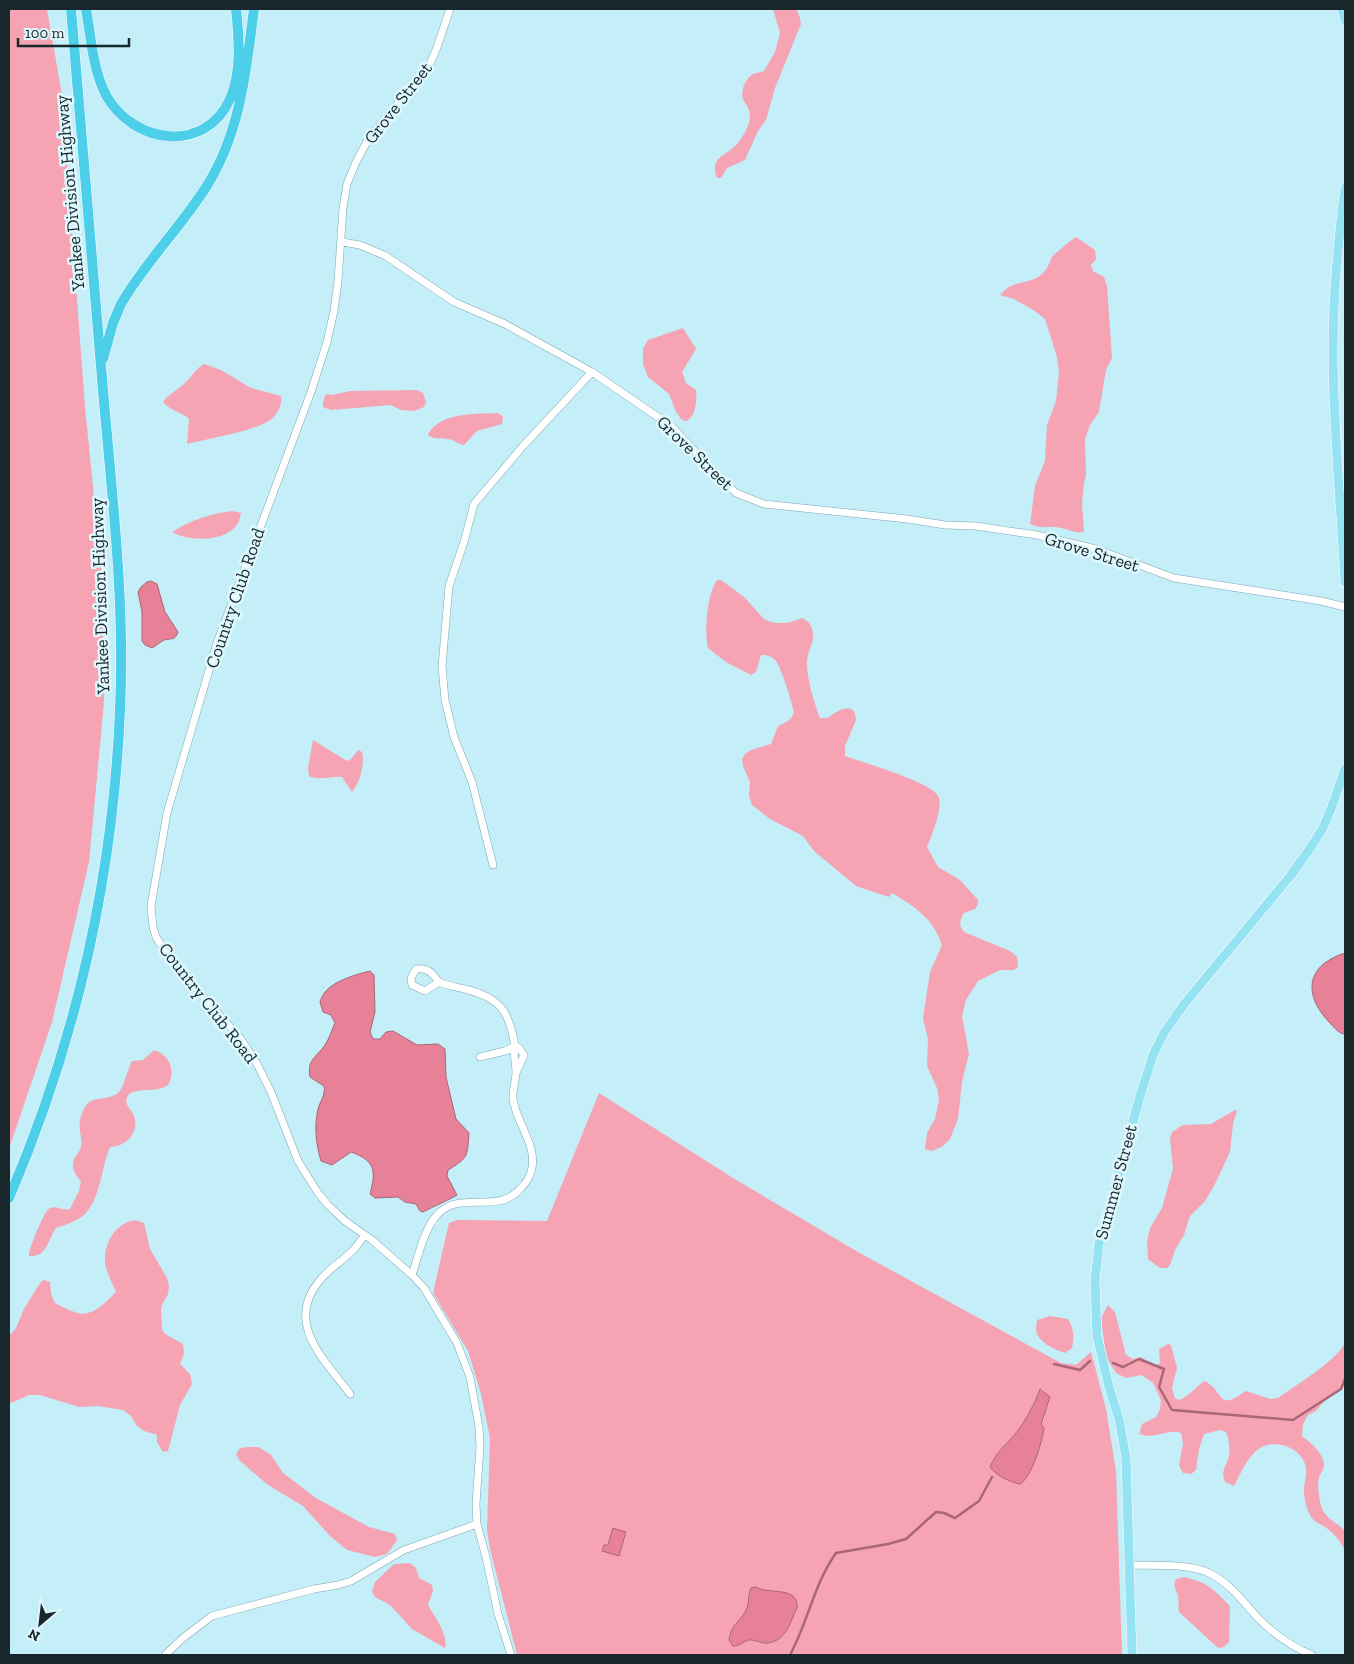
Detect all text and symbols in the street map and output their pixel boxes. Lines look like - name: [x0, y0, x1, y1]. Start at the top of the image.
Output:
- scale bar: [18, 15, 129, 47]
- text: 100 m: [25, 24, 64, 42]
- street label: Grove Street: [359, 57, 437, 148]
- street label: Yankee Division Highway: [50, 93, 90, 293]
- street label: Grove Street: [652, 411, 738, 495]
- street label: Yankee Division Highway: [86, 497, 114, 696]
- street label: Country Club Road: [201, 525, 269, 671]
- street label: Grove Street: [1042, 527, 1142, 577]
- street label: Country Club Road: [154, 938, 262, 1068]
- street label: Summer Street: [1090, 1122, 1142, 1242]
- north arrow: [15, 1599, 65, 1649]
- text: N: [25, 1625, 43, 1645]

